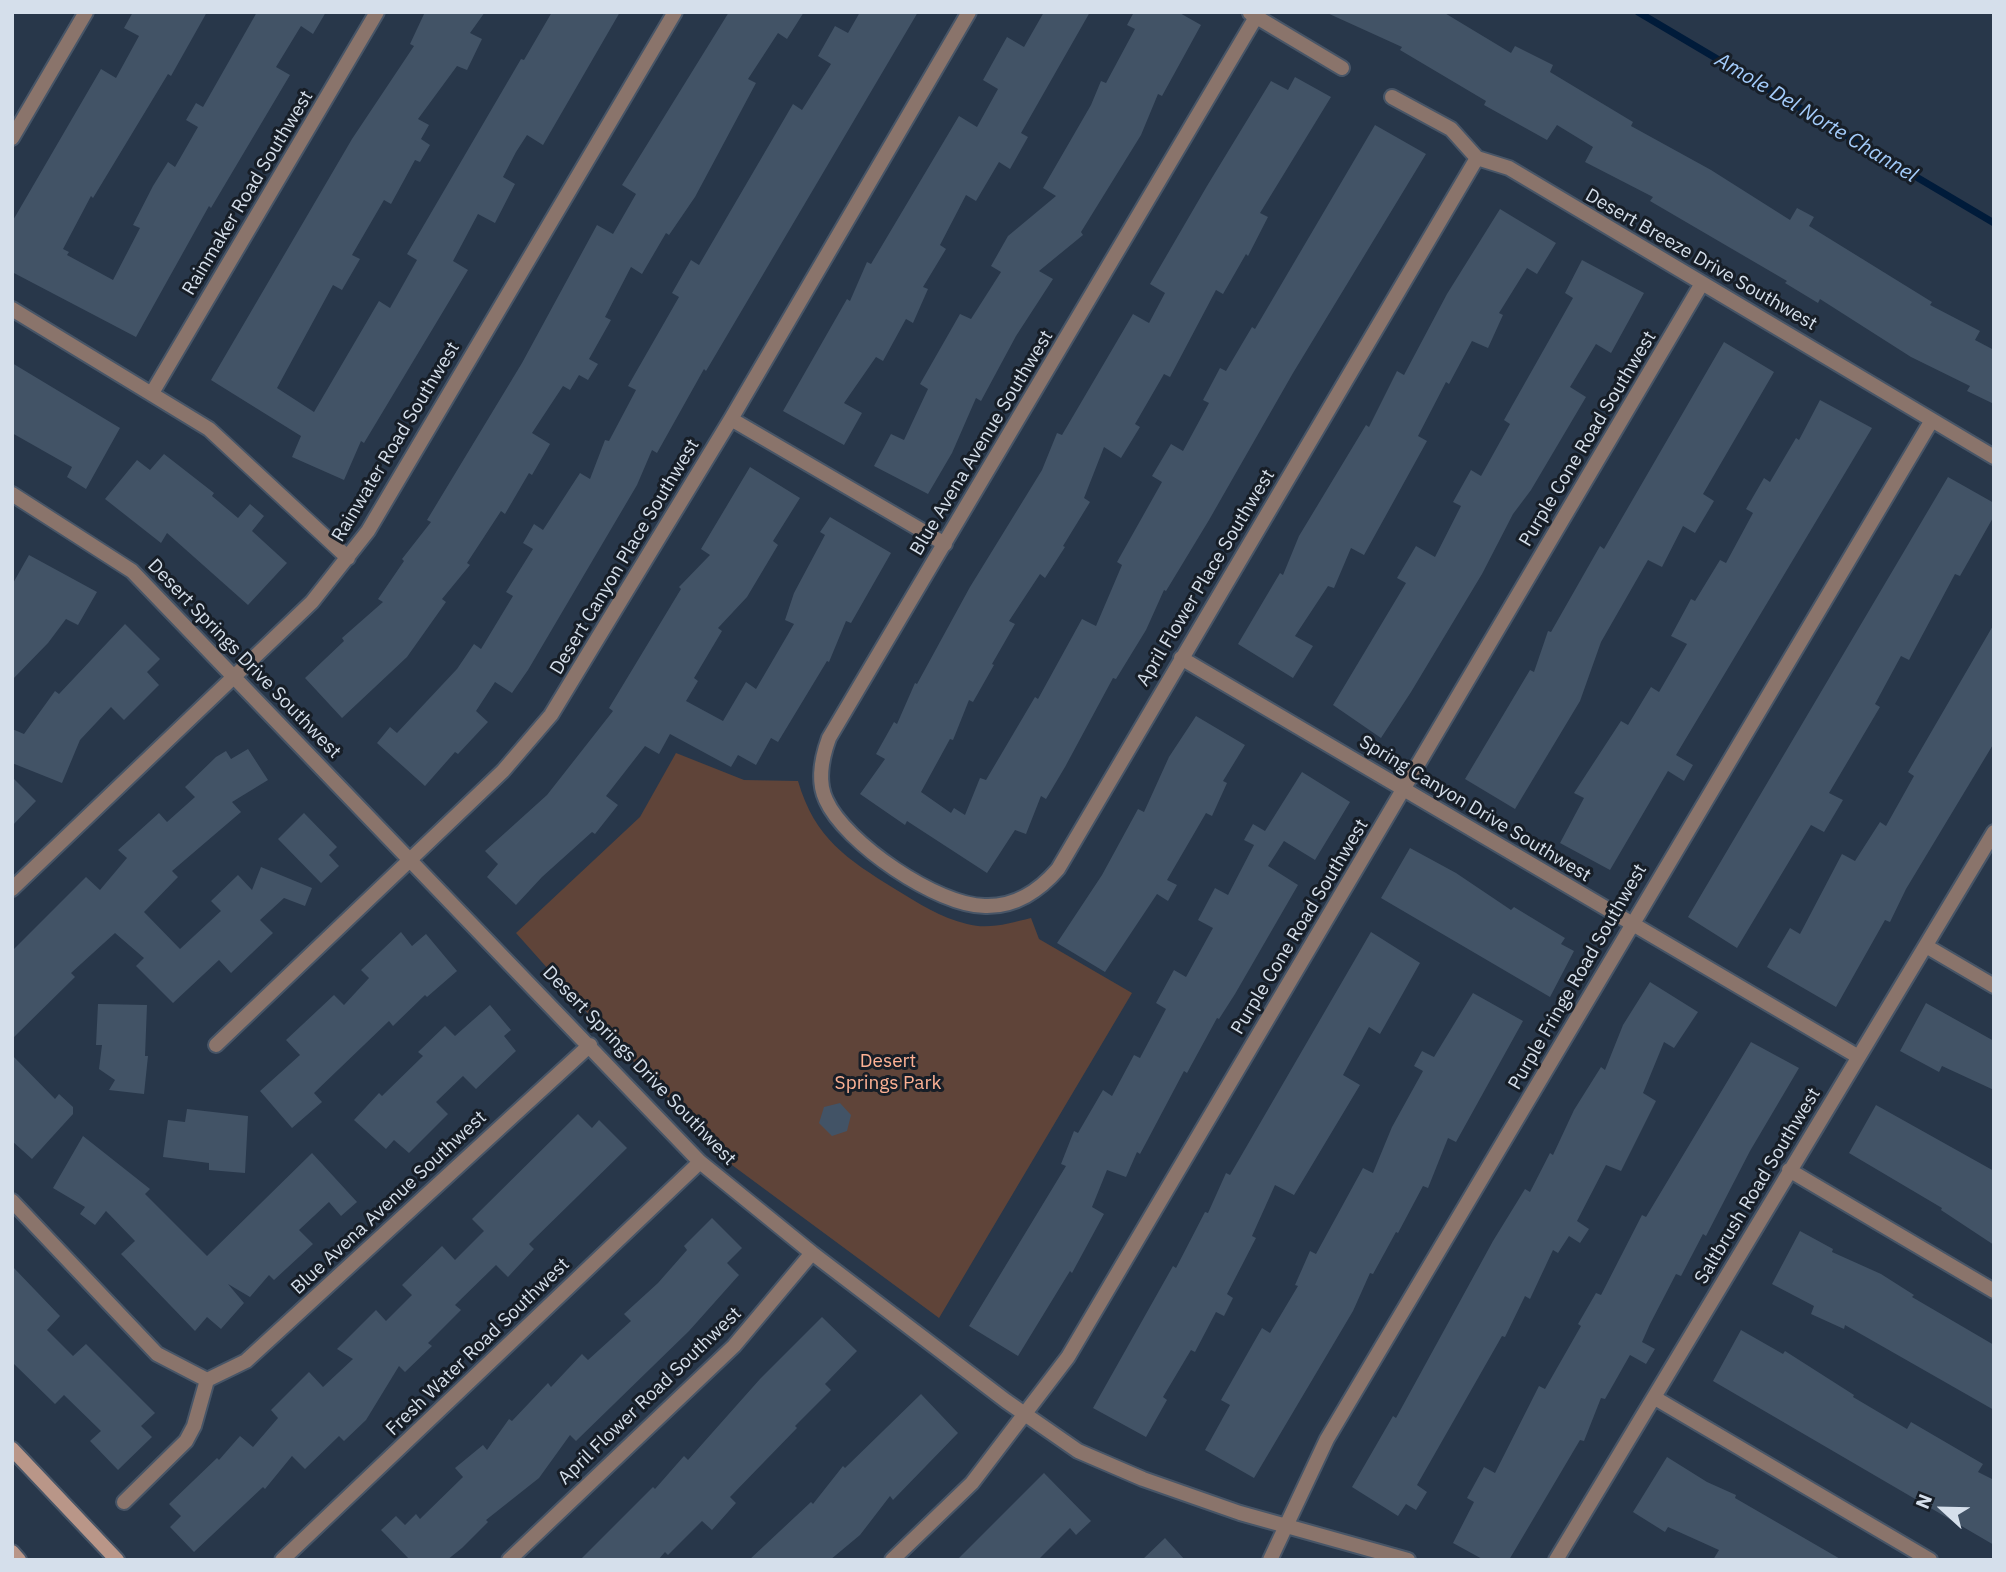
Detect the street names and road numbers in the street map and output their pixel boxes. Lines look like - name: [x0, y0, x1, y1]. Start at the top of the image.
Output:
- street label: Rainmaker Road Southwest: [178, 87, 318, 299]
- street label: Desert Breeze Drive Southwest: [1581, 184, 1821, 336]
- street label: Blue Avena Avenue Southwest: [906, 326, 1058, 560]
- street label: Purple Cone Road Southwest: [1515, 327, 1661, 551]
- street label: Rainwater Road Southwest: [327, 338, 465, 546]
- street label: Desert Canyon Place Southwest: [546, 435, 704, 679]
- street label: April Flower Place Southwest: [1132, 465, 1280, 691]
- street label: Desert Springs Drive Southwest: [143, 554, 345, 764]
- street label: Spring Canyon Drive Southwest: [1355, 731, 1595, 887]
- street label: Purple Cone Road Southwest: [1227, 815, 1373, 1039]
- street label: Purple Fringe Road Southwest: [1504, 860, 1652, 1094]
- street label: Desert Springs Drive Southwest: [538, 961, 740, 1171]
- street label: Saltbrush Road Southwest: [1690, 1084, 1826, 1288]
- street label: Blue Avena Avenue Southwest: [287, 1106, 491, 1300]
- street label: Fresh Water Road Southwest: [382, 1253, 574, 1441]
- street label: April Flower Road Southwest: [554, 1302, 746, 1490]

